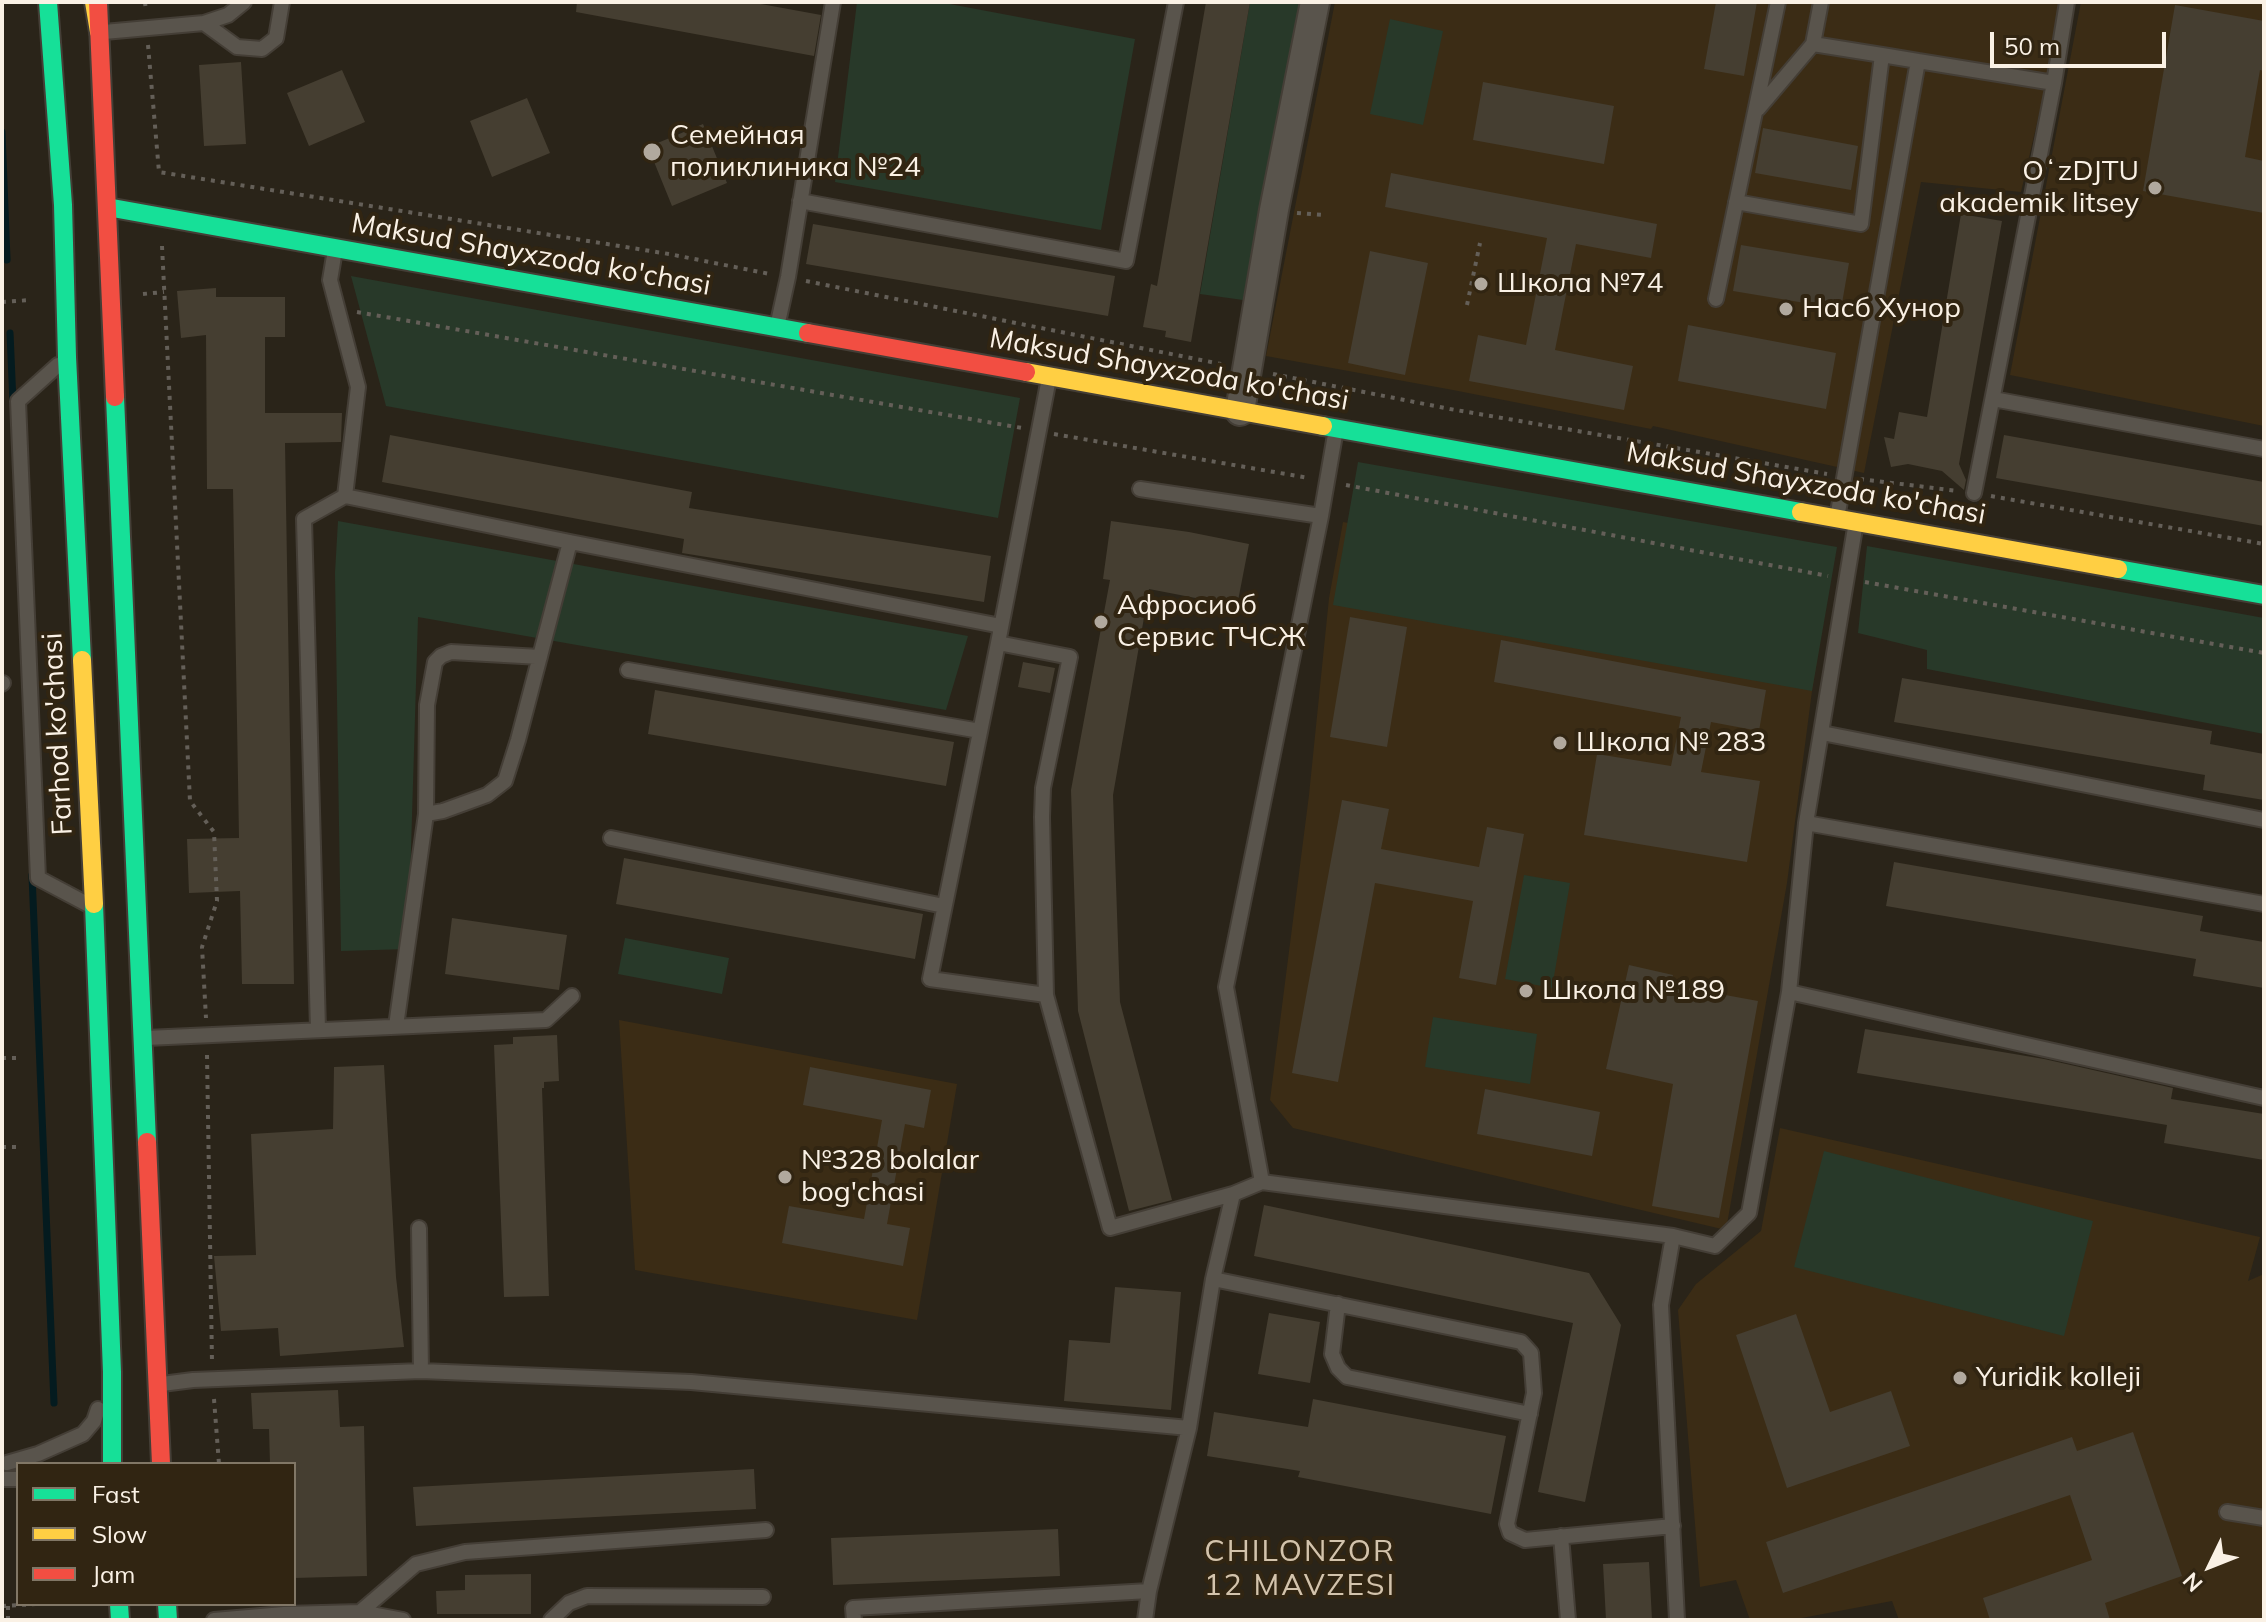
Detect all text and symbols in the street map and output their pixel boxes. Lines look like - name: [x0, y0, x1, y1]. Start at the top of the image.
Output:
- scale bar: [1994, 16, 2170, 66]
- text: 50 m: [2004, 31, 2060, 61]
- place label: Семейная поликлиника №24: [670, 119, 921, 185]
- marker: Семейная поликлиника №24: [641, 141, 663, 163]
- place label: OʻzDJTU akademik litsey: [1939, 155, 2139, 221]
- marker: OʻzDJTU akademik litsey: [2146, 179, 2164, 197]
- street label: Maksud Shayxzoda ko'chasi: [349, 207, 713, 303]
- place label: Школа №74: [1497, 267, 1663, 301]
- marker: Школа №74: [1472, 275, 1490, 293]
- place label: Насб Хунор: [1802, 292, 1961, 326]
- marker: Насб Хунор: [1777, 300, 1795, 318]
- street label: Maksud Shayxzoda ko'chasi: [987, 322, 1351, 418]
- street label: Maksud Shayxzoda ko'chasi: [1624, 436, 1988, 532]
- place label: Афросиоб Сервис ТЧСЖ: [1117, 589, 1306, 655]
- marker: Афросиоб Сервис ТЧСЖ: [1092, 613, 1110, 631]
- street label: Farhod ko'chasi: [36, 632, 80, 836]
- place label: Школа № 283: [1576, 726, 1766, 760]
- marker: Школа № 283: [1551, 734, 1569, 752]
- place label: Школа №189: [1542, 974, 1725, 1008]
- marker: Школа №189: [1517, 982, 1535, 1000]
- place label: №328 bolalar bog'chasi: [801, 1144, 979, 1210]
- marker: №328 bolalar bog'chasi: [776, 1168, 794, 1186]
- place label: Yuridik kolleji: [1976, 1361, 2141, 1395]
- marker: Yuridik kolleji: [1951, 1369, 1969, 1387]
- legend: [16, 1462, 296, 1606]
- text: Fast: [92, 1479, 140, 1509]
- text: Slow: [92, 1519, 147, 1549]
- north arrow: [2170, 1526, 2250, 1606]
- district label: CHILONZOR 12 MAVZESI: [1204, 1534, 1396, 1604]
- text: Jam: [92, 1559, 135, 1589]
- text: N: [2177, 1567, 2208, 1598]

